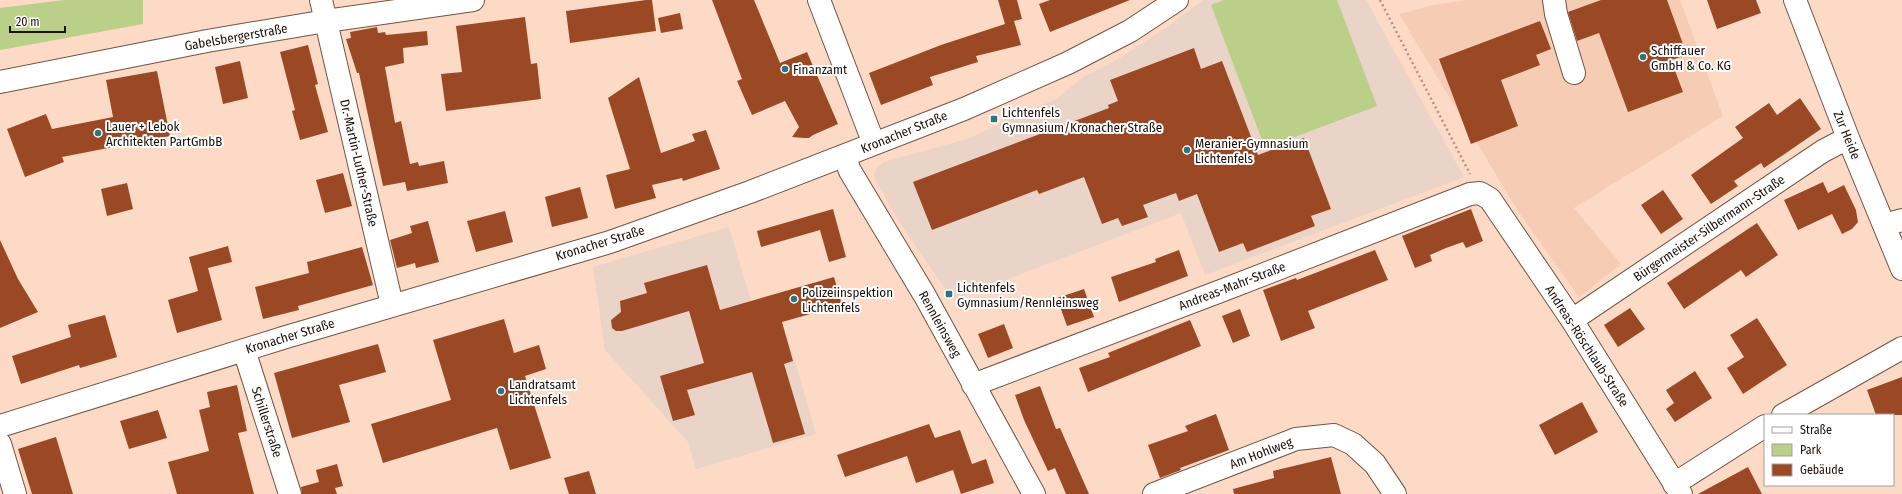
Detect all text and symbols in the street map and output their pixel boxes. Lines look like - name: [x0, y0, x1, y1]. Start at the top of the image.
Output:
- scale bar: [10, 8, 65, 34]
- text: 20 m: [16, 15, 40, 29]
- street label: Gabelsbergerstraße: [183, 21, 289, 53]
- place label: Schiffauer GmbH & Co. KG: [1651, 43, 1731, 73]
- marker: Schiffauer GmbH & Co. KG: [1638, 52, 1648, 62]
- place label: Finanzamt: [793, 62, 848, 77]
- marker: Finanzamt: [780, 64, 790, 74]
- street label: Dr.-Martin-Luther-Straße: [337, 98, 381, 228]
- place label: Lichtenfels Gymnasium/Kronacher Straße: [1002, 105, 1162, 135]
- street label: Kronacher Straße: [858, 108, 950, 156]
- street label: Zur Heide: [1830, 108, 1864, 162]
- marker: Lichtenfels Gymnasium/Kronacher Straße: [989, 114, 999, 124]
- place label: Lauer + Lebok Architekten PartGmbB: [106, 119, 222, 149]
- marker: Lauer + Lebok Architekten PartGmbB: [93, 128, 103, 138]
- place label: Meranier-Gymnasium Lichtenfels: [1195, 136, 1309, 166]
- marker: Meranier-Gymnasium Lichtenfels: [1182, 145, 1192, 155]
- street label: Bürgermeister-Silbermann-Straße: [1631, 172, 1787, 284]
- street label: Kronacher Straße: [554, 222, 646, 264]
- street label: Andreas-Mahr-Straße: [1177, 259, 1287, 313]
- place label: Lichtenfels Gymnasium/Rennleinsweg: [957, 280, 1099, 310]
- street label: Andreas-Röschlaub-Straße: [1542, 283, 1632, 409]
- place label: Polizeiinspektion Lichtenfels: [802, 285, 893, 315]
- street label: Rennleinsweg: [916, 288, 965, 361]
- marker: Lichtenfels Gymnasium/Rennleinsweg: [944, 289, 954, 299]
- marker: Polizeiinspektion Lichtenfels: [789, 294, 799, 304]
- street label: Kronacher Straße: [244, 315, 336, 357]
- place label: Landratsamt Lichtenfels: [509, 377, 576, 407]
- street label: Schillerstraße: [249, 385, 285, 459]
- marker: Landratsamt Lichtenfels: [496, 386, 506, 396]
- legend: [1764, 414, 1894, 486]
- text: Straße: [1800, 423, 1832, 437]
- street label: Am Hohlweg: [1228, 434, 1295, 472]
- text: Park: [1800, 443, 1822, 457]
- text: Gebäude: [1800, 463, 1844, 477]

